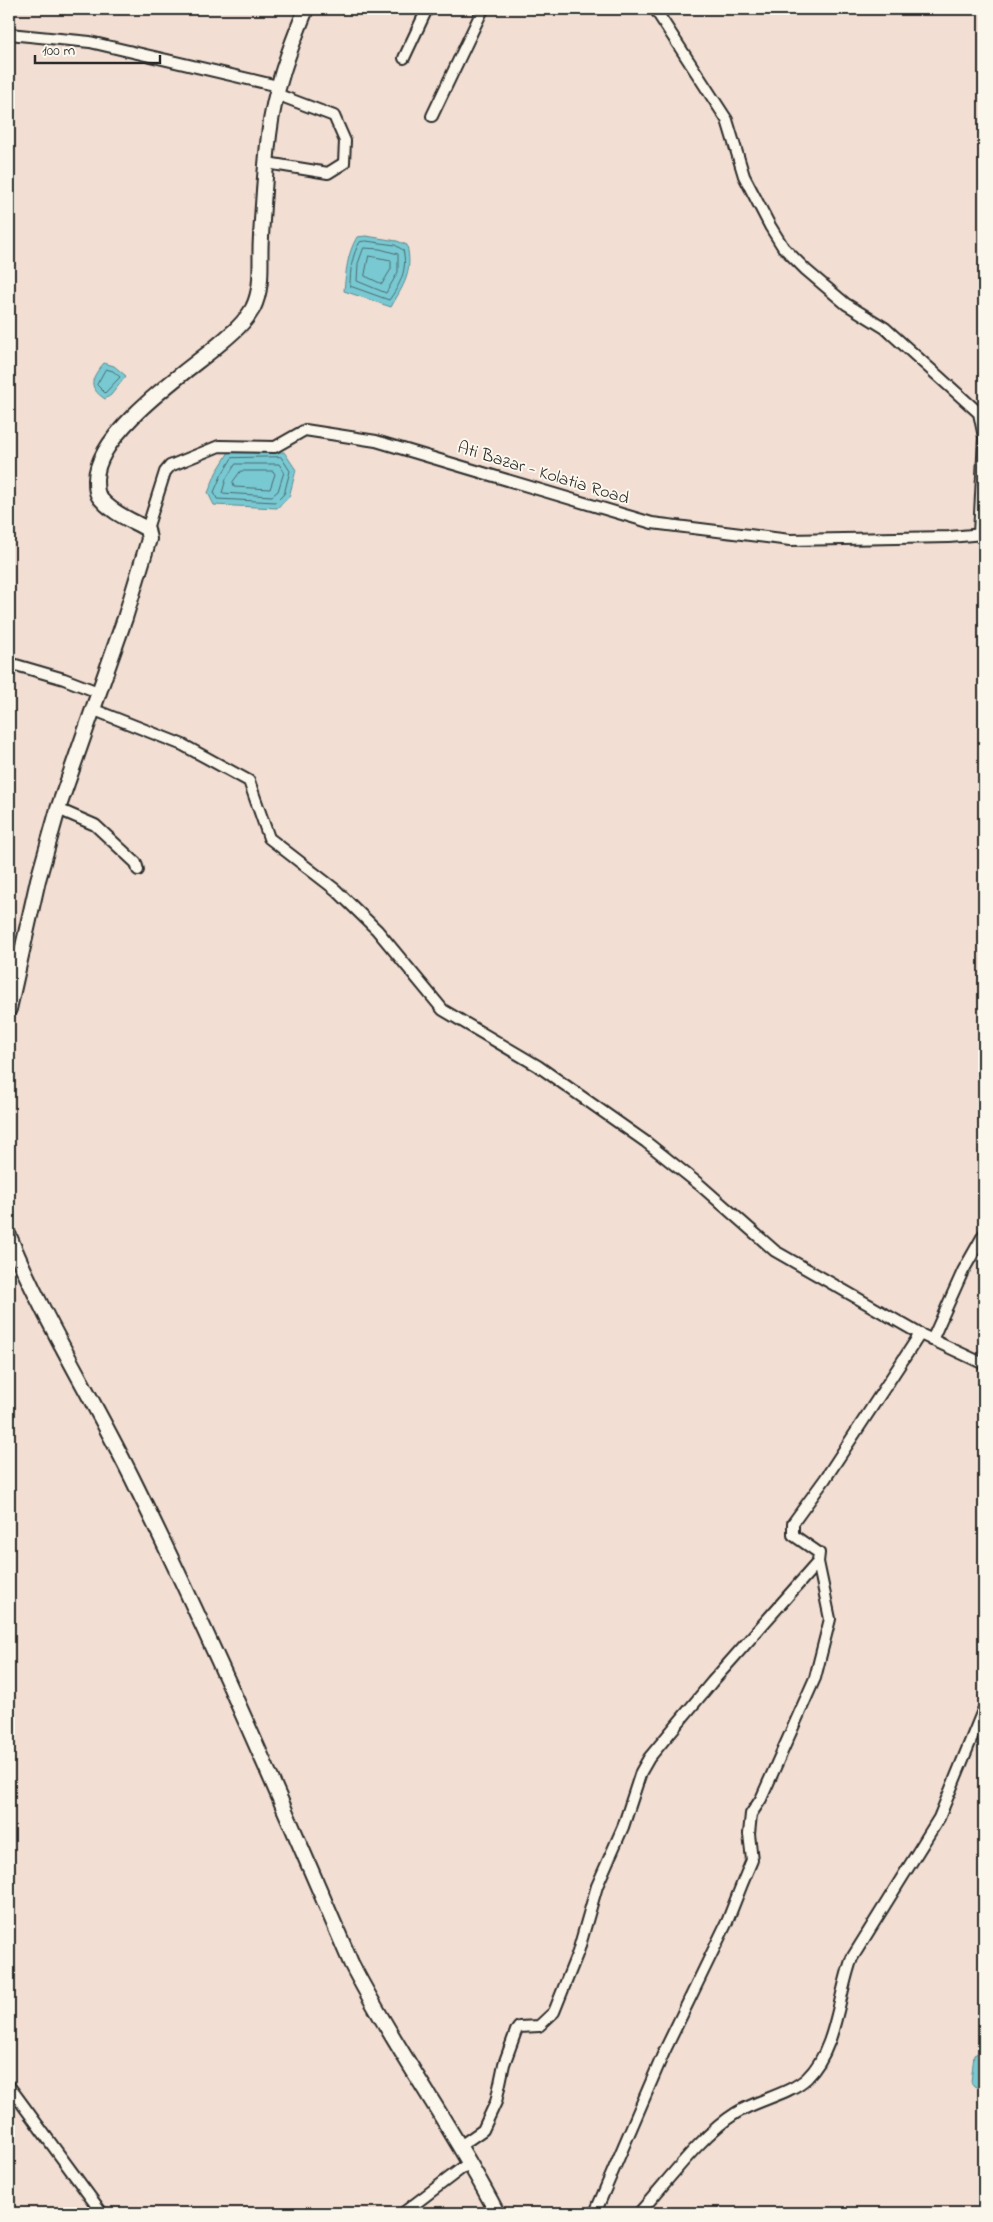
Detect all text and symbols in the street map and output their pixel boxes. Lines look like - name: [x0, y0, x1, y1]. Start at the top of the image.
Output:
- scale bar: [35, 32, 160, 64]
- text: 100 m: [42, 40, 75, 62]
- street label: Ati Bazar - Kolatia Road: [454, 436, 632, 512]

